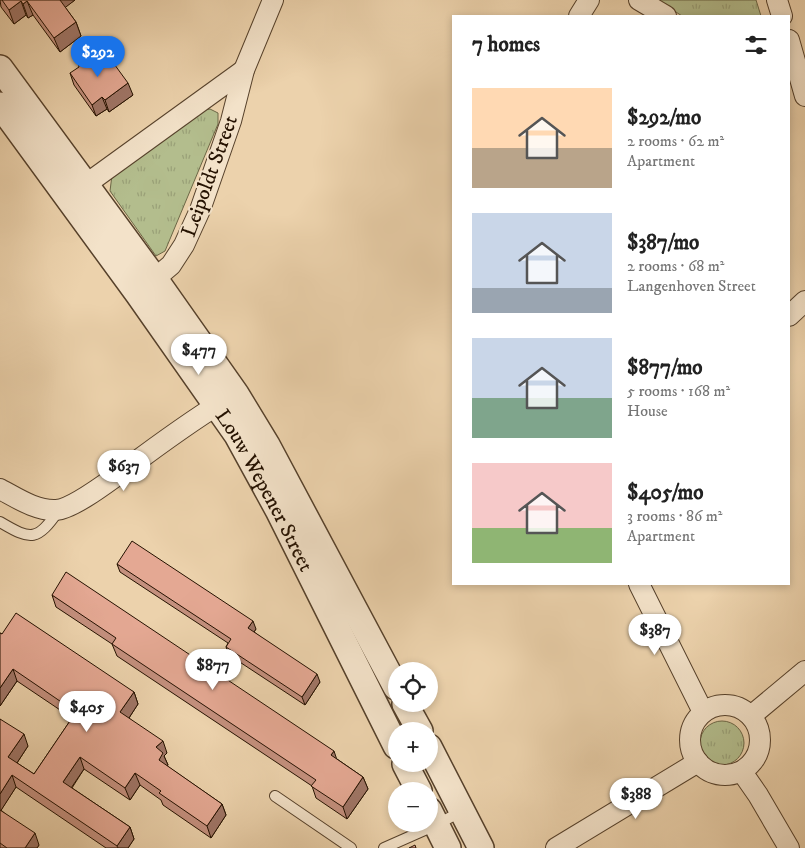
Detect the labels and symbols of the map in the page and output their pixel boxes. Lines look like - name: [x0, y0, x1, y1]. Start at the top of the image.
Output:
- pin: $292: [68, 36, 128, 78]
- street label: Leipoldt Street: [176, 112, 244, 241]
- pin: $477: [169, 334, 229, 376]
- street label: Louw Wepener Street: [209, 404, 319, 576]
- pin: $637: [94, 450, 154, 492]
- pin: $387: [625, 614, 685, 656]
- pin: $877: [183, 648, 243, 691]
- pin: $405: [57, 690, 117, 733]
- pin: $388: [606, 778, 666, 820]

